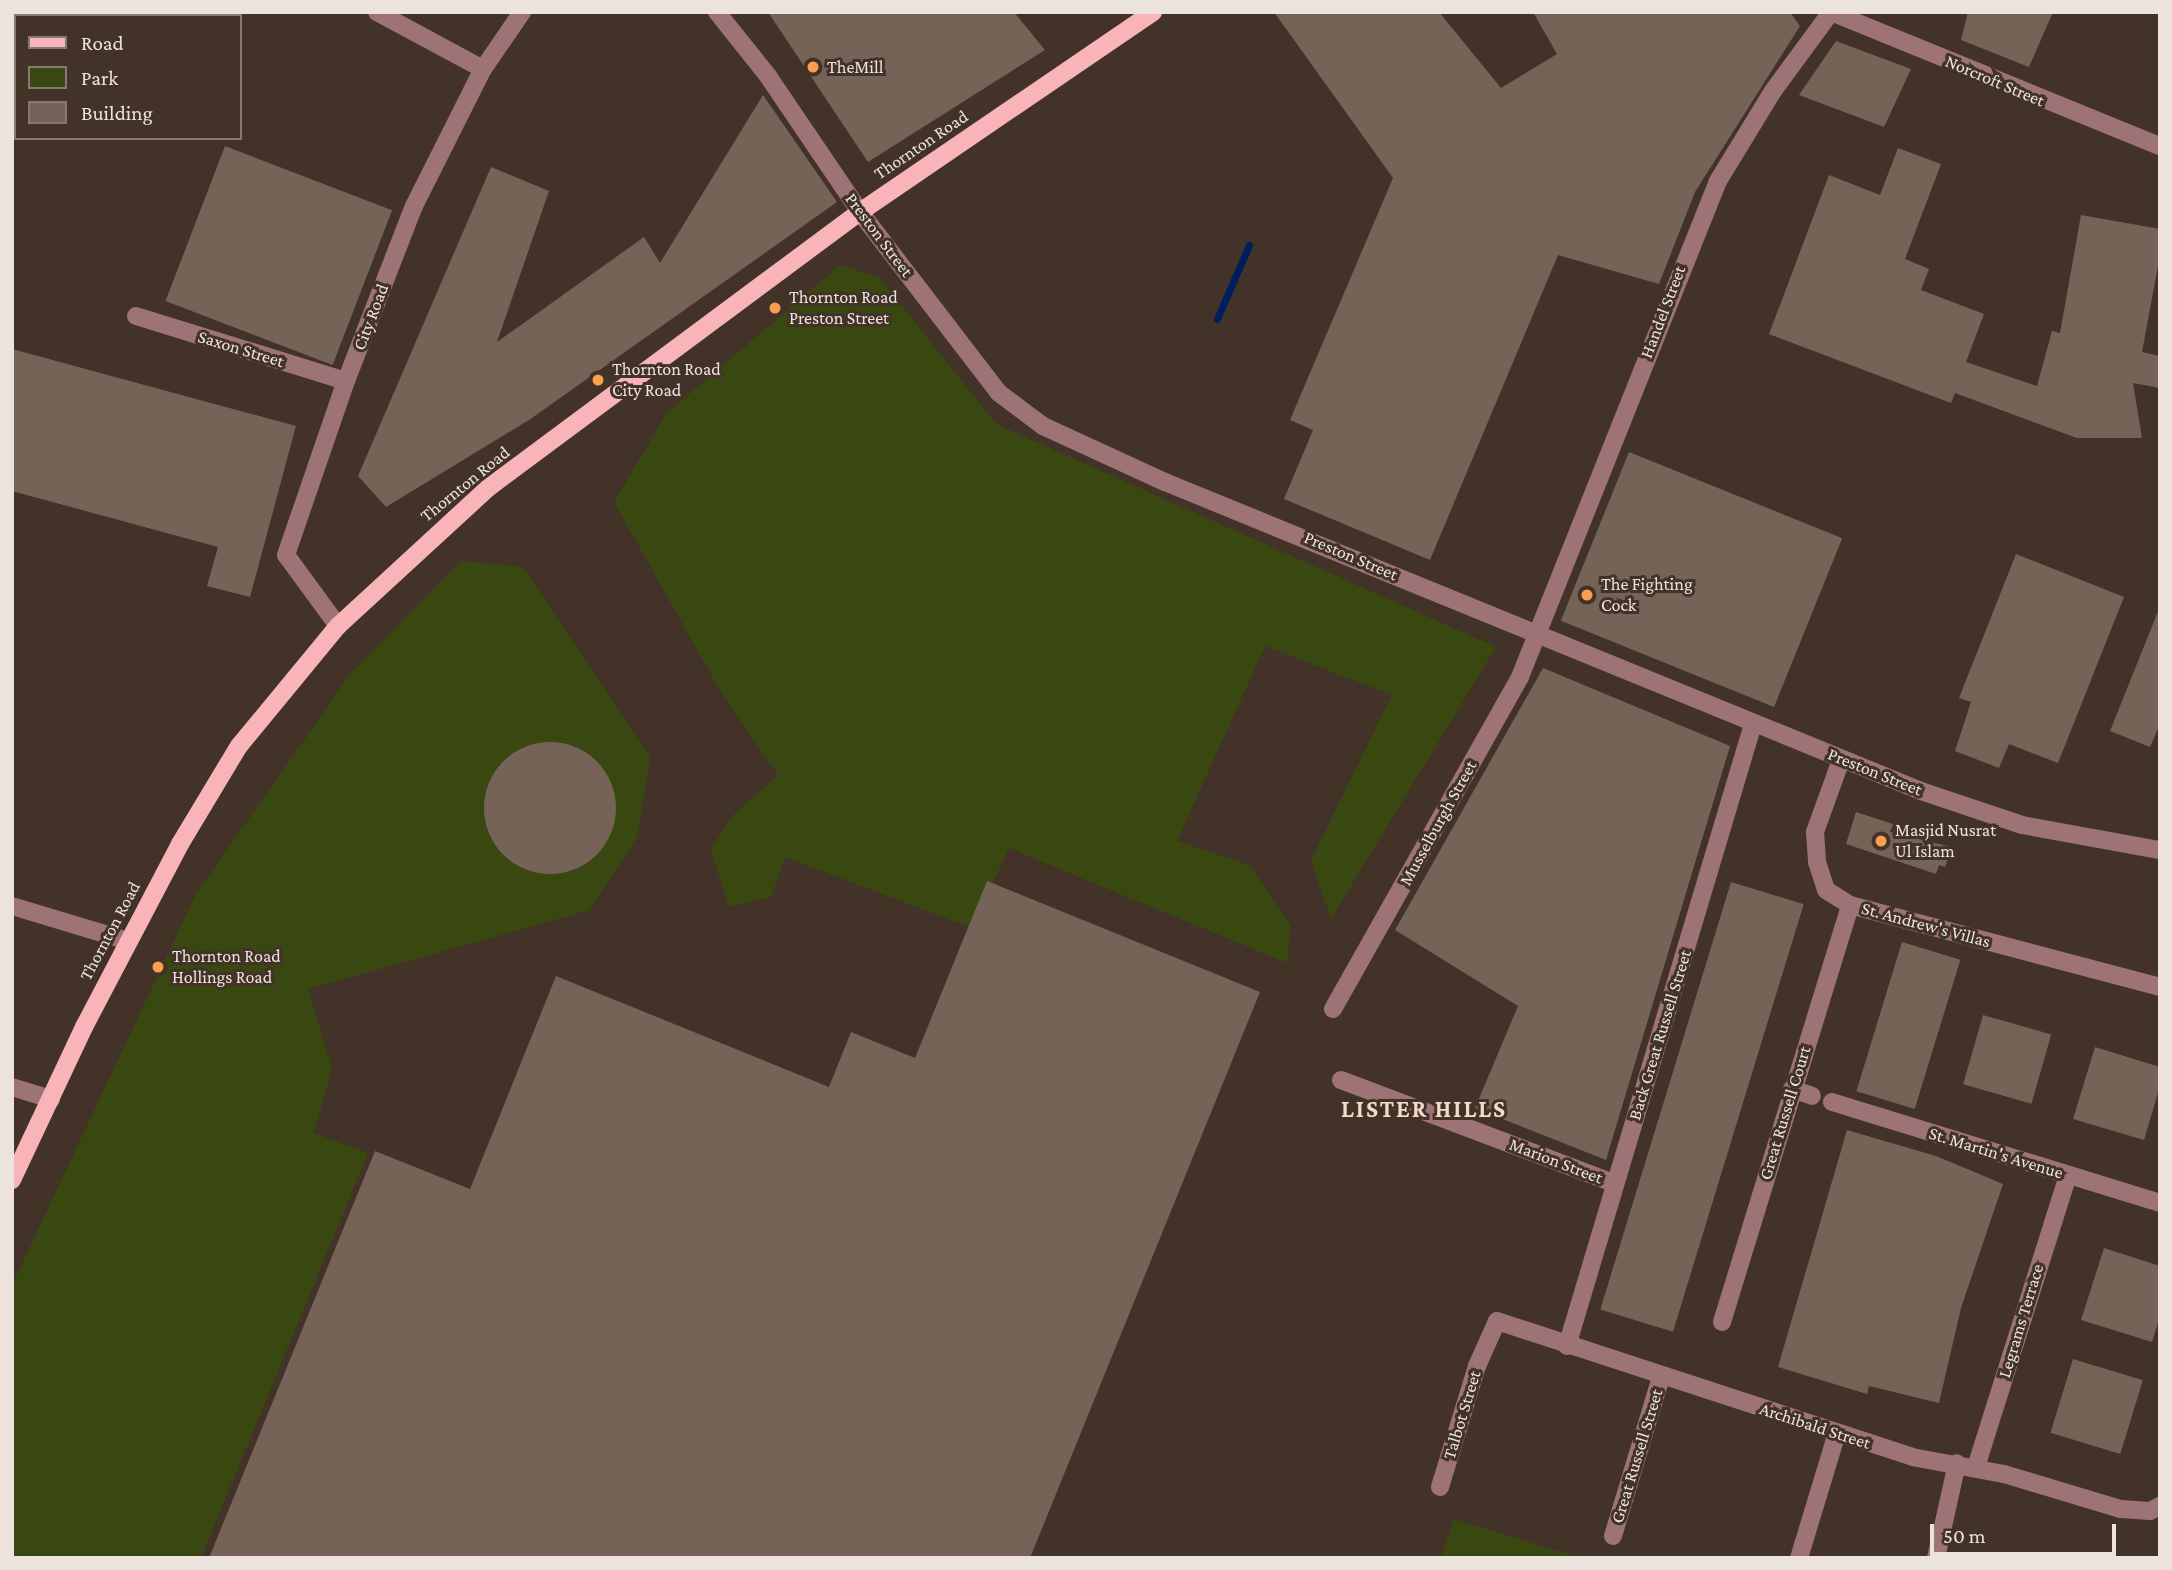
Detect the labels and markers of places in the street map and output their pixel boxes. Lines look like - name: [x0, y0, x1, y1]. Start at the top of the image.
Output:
- place label: TheMill: [827, 56, 883, 78]
- marker: TheMill: [805, 59, 821, 75]
- place label: Thornton Road Preston Street: [789, 287, 898, 330]
- marker: Thornton Road Preston Street: [767, 300, 783, 316]
- place label: Thornton Road City Road: [612, 359, 721, 402]
- marker: Thornton Road City Road: [590, 372, 606, 388]
- place label: The Fighting Cock: [1601, 574, 1693, 616]
- marker: The Fighting Cock: [1579, 587, 1595, 603]
- place label: Masjid Nusrat Ul Islam: [1895, 820, 1996, 862]
- marker: Masjid Nusrat Ul Islam: [1873, 833, 1889, 849]
- place label: Thornton Road Hollings Road: [172, 946, 281, 988]
- marker: Thornton Road Hollings Road: [150, 959, 166, 975]

